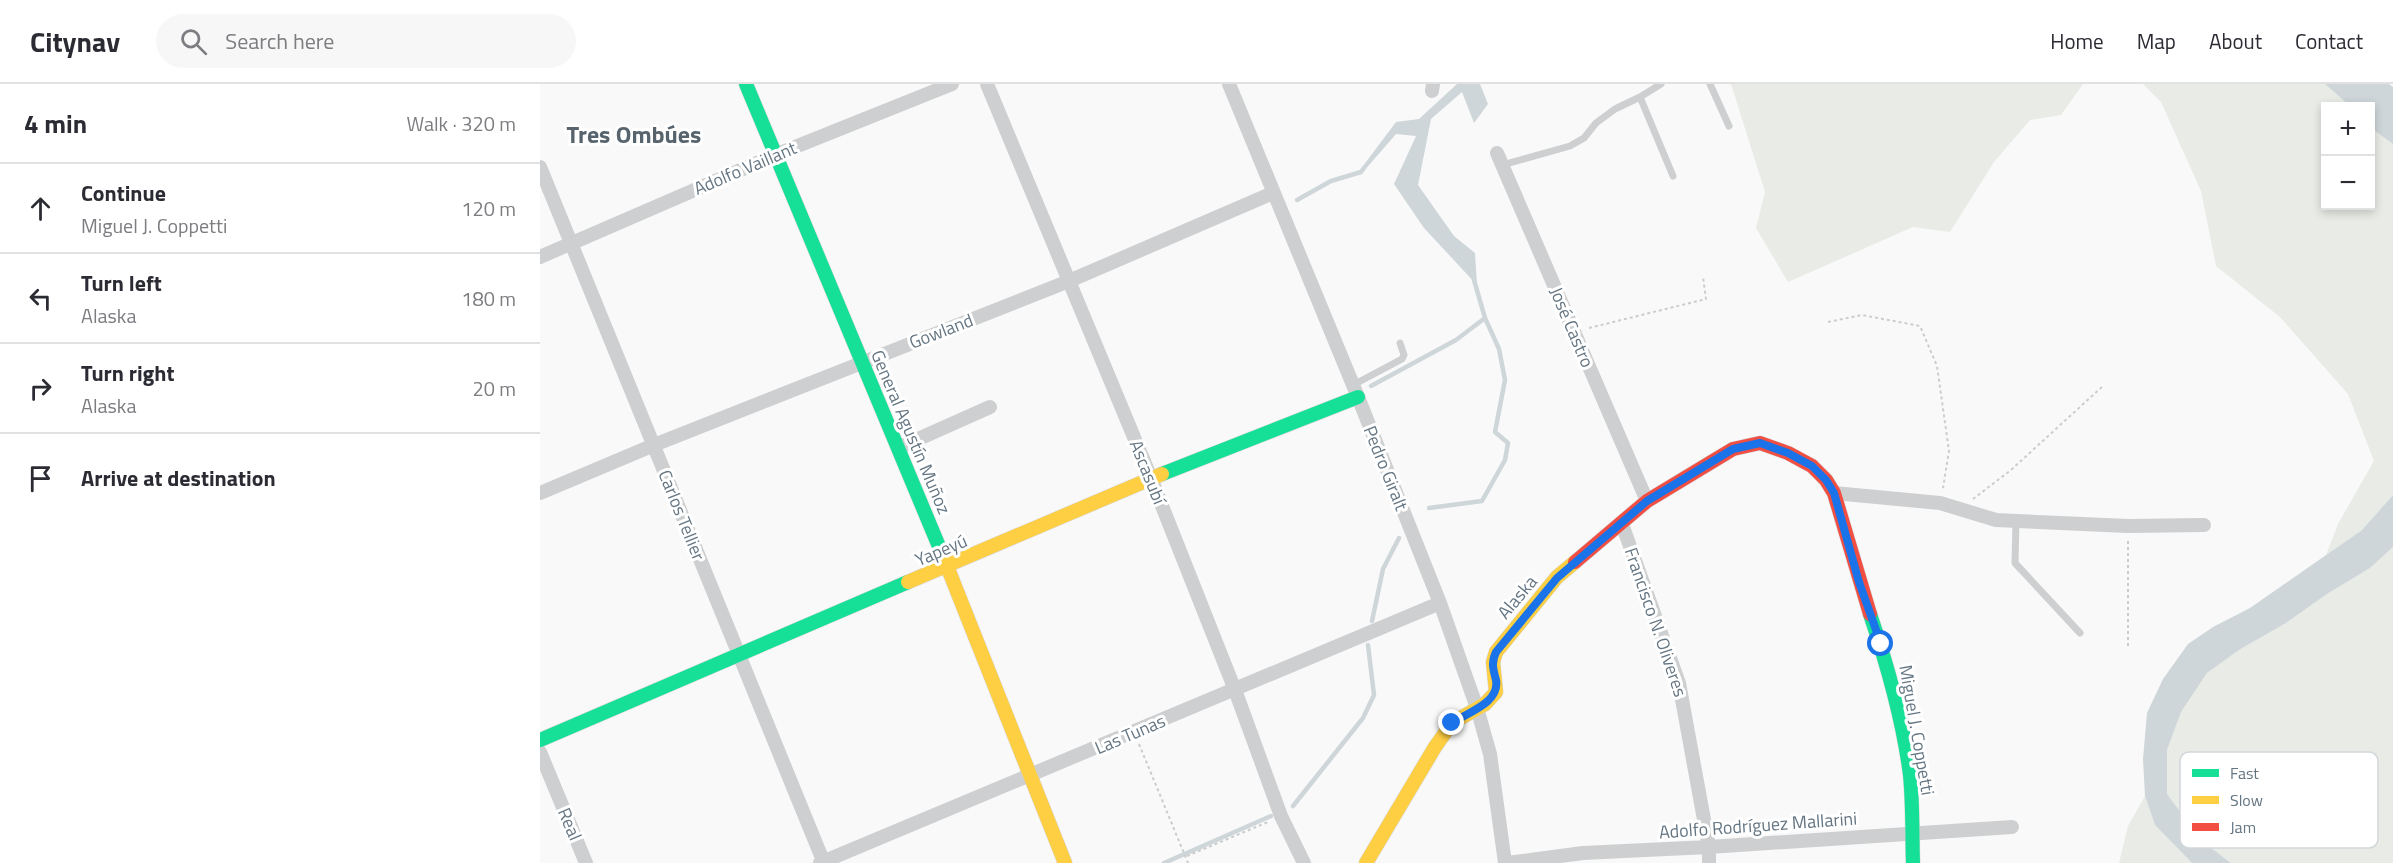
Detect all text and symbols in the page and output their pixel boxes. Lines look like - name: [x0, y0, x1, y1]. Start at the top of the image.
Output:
- search box: [156, 14, 576, 68]
- text: Citynav: [30, 20, 120, 63]
- text: Search here: [225, 24, 334, 58]
- icon: search: [177, 25, 210, 58]
- text: Home: [2050, 25, 2104, 57]
- text: Map: [2137, 25, 2176, 57]
- text: About: [2209, 25, 2262, 57]
- text: Contact: [2295, 25, 2363, 57]
- map controls: [2321, 102, 2375, 210]
- button: +: [2321, 102, 2375, 156]
- text: 4 min: [24, 104, 87, 143]
- text: Walk · 320 m: [407, 108, 516, 139]
- district label: Tres Ombúes: [567, 116, 701, 152]
- street label: Adolfo Vaillant: [689, 134, 801, 202]
- button: −: [2321, 156, 2375, 210]
- text: Continue: [81, 176, 166, 210]
- icon: ahead: [24, 192, 57, 225]
- text: 120 m: [461, 193, 516, 224]
- text: Miguel J. Coppetti: [81, 210, 227, 241]
- text: Turn left: [81, 266, 162, 300]
- icon: left: [24, 282, 57, 315]
- text: 180 m: [461, 283, 516, 314]
- street label: José Castro: [1543, 283, 1601, 371]
- text: Alaska: [81, 300, 136, 331]
- street label: Gowland: [905, 306, 977, 356]
- street label: General Agustín Muñoz: [864, 346, 958, 518]
- text: Turn right: [81, 356, 175, 390]
- icon: right: [24, 372, 57, 405]
- text: 20 m: [472, 373, 516, 404]
- text: Alaska: [81, 390, 136, 421]
- street label: Pedro Giralt: [1357, 421, 1416, 515]
- street label: Ascasubí: [1123, 436, 1174, 510]
- text: Arrive at destination: [81, 461, 276, 495]
- icon: arrive: [24, 462, 57, 495]
- street label: Carlos Tellier: [652, 466, 712, 564]
- street label: Yapeyú: [911, 527, 971, 573]
- street label: Francisco N. Oliveres: [1618, 544, 1694, 700]
- street label: Alaska: [1491, 569, 1543, 625]
- route start: [1867, 630, 1893, 656]
- street label: Miguel J. Coppetti: [1892, 663, 1942, 797]
- street label: Las Tunas: [1090, 707, 1170, 761]
- route end: [1438, 709, 1464, 735]
- legend: [2180, 752, 2378, 848]
- text: Fast: [2230, 761, 2259, 785]
- text: Slow: [2230, 788, 2263, 812]
- street label: Real: [551, 803, 589, 845]
- street label: Adolfo Rodríguez Mallarini: [1658, 805, 1858, 845]
- text: Jam: [2230, 815, 2256, 839]

